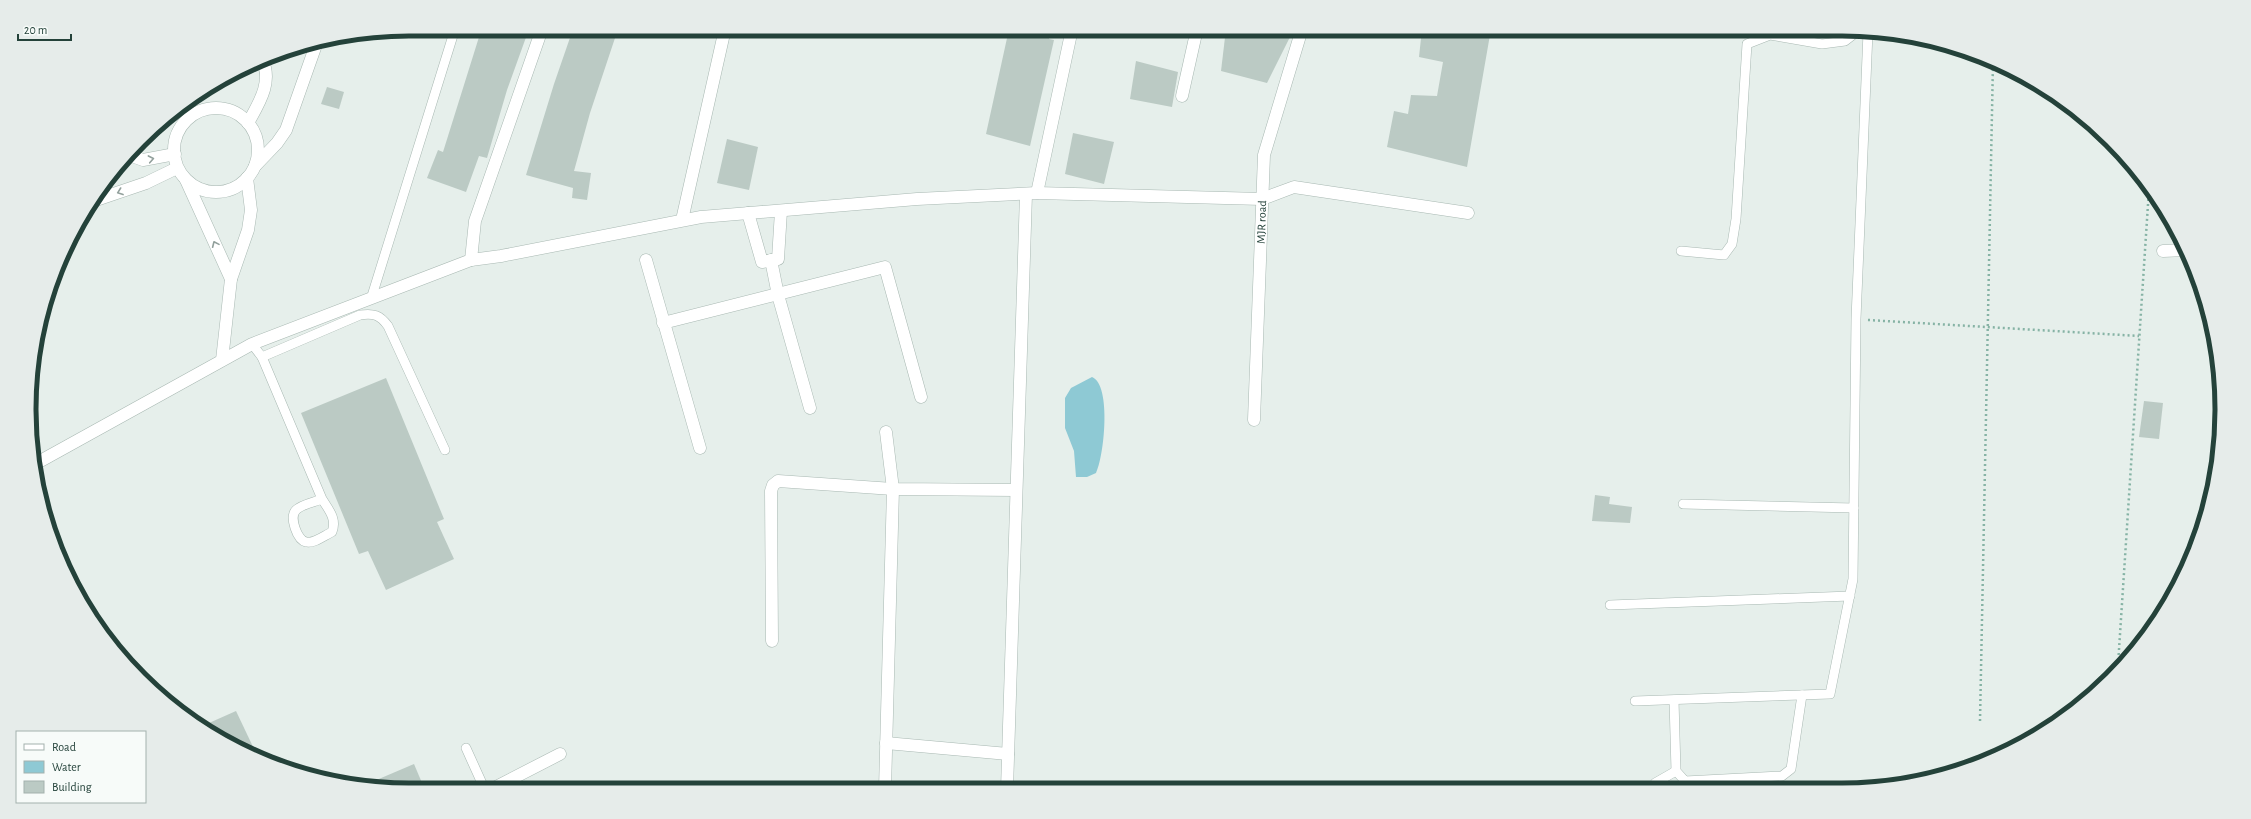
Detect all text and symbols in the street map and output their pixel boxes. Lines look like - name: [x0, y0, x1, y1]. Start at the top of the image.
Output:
- scale bar: [18, 16, 71, 42]
- text: 20 m: [24, 24, 47, 36]
- one-way arrow: [148, 155, 154, 164]
- one-way arrow: [116, 188, 123, 196]
- street label: MJR road: [1255, 200, 1268, 244]
- one-way arrow: [212, 240, 220, 248]
- legend: [16, 731, 146, 803]
- text: Road: [52, 741, 76, 753]
- text: Water: [52, 761, 81, 773]
- text: Building: [52, 781, 92, 793]

